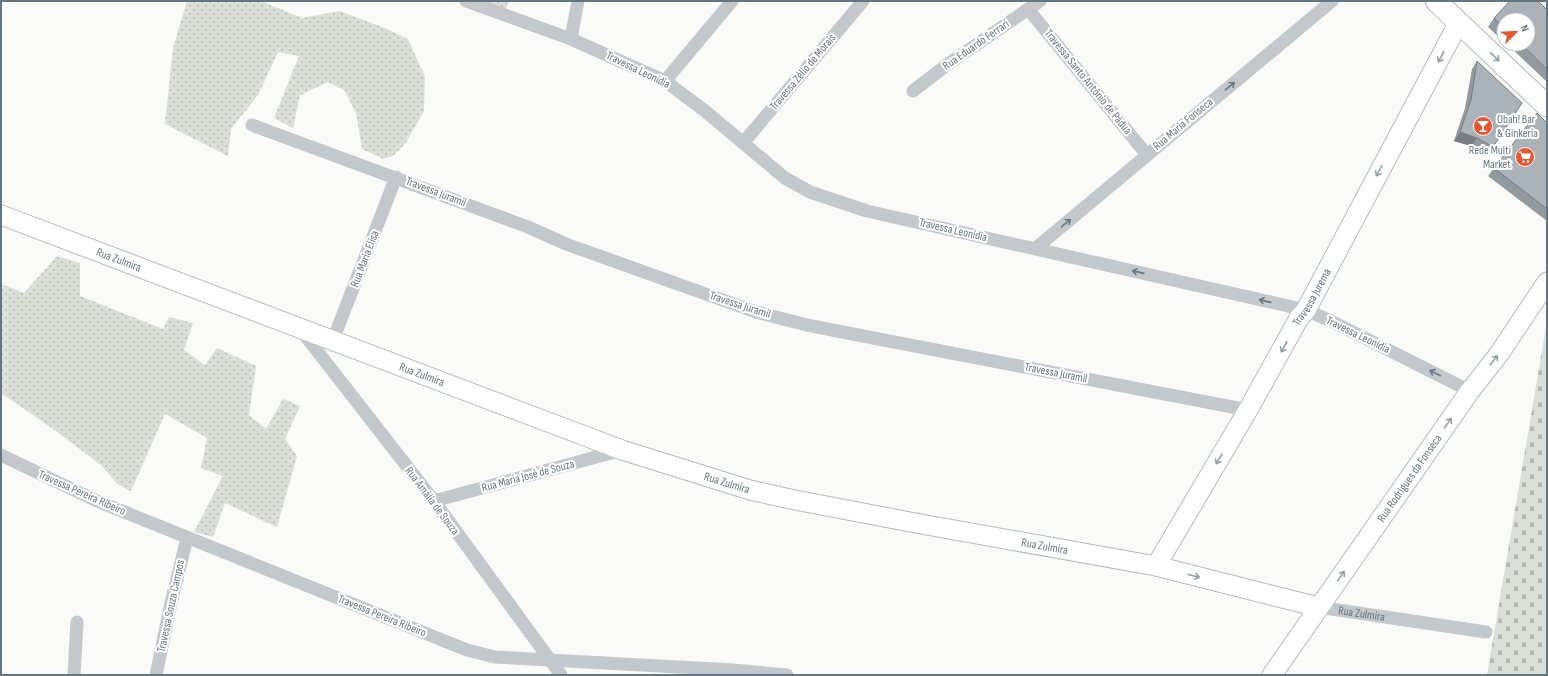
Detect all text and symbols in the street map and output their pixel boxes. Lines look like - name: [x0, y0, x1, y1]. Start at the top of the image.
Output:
- north arrow: [1496, 12, 1536, 52]
- street label: Rua Eduardo Ferrari: [940, 17, 1012, 73]
- text: N: [1518, 23, 1532, 34]
- street label: Travessa Santo Antônio de Pádua: [1041, 26, 1135, 138]
- street label: Travessa Zélio de Morais: [767, 31, 839, 113]
- street label: Travessa Leonídia: [604, 48, 673, 92]
- one-way arrow: [1436, 50, 1444, 62]
- one-way arrow: [1490, 52, 1500, 62]
- one-way arrow: [1224, 81, 1235, 90]
- street label: Rua Maria Fonseca: [1150, 94, 1216, 154]
- place label: Obah! Bar & Ginkeria: [1497, 112, 1538, 141]
- bar icon: Obah! Bar & Ginkeria: [1472, 115, 1494, 137]
- place label: Rede Multi Market: [1469, 143, 1511, 172]
- supermarket icon: Rede Multi Market: [1514, 146, 1536, 168]
- one-way arrow: [1375, 165, 1383, 177]
- street label: Travessa Juramil: [404, 174, 468, 210]
- street label: Travessa Leonídia: [917, 215, 989, 245]
- one-way arrow: [1060, 219, 1071, 228]
- street label: Rua Maria Elisa: [347, 228, 383, 290]
- street label: Rua Zulmira: [94, 244, 144, 275]
- street label: Travessa Jurema: [1289, 265, 1334, 328]
- one-way arrow: [1132, 267, 1145, 275]
- street label: Travessa Juramil: [707, 288, 773, 322]
- one-way arrow: [1259, 296, 1272, 304]
- street label: Travessa Leonídia: [1324, 313, 1393, 357]
- one-way arrow: [1279, 340, 1287, 352]
- one-way arrow: [1490, 354, 1498, 365]
- street label: Rua Zulmira: [397, 359, 447, 390]
- street label: Travessa Juramil: [1023, 360, 1089, 386]
- one-way arrow: [1430, 369, 1442, 376]
- one-way arrow: [1444, 418, 1452, 429]
- street label: Rua Rodrigues da Fonseca: [1373, 431, 1445, 525]
- one-way arrow: [1215, 453, 1223, 465]
- street label: Rua Maria José de Souza: [480, 456, 576, 496]
- street label: Rua Amália de Souza: [401, 464, 463, 538]
- street label: Travessa Pereira Ribeiro: [36, 467, 128, 519]
- street label: Rua Zulmira: [702, 469, 752, 497]
- street label: Rua Zulmira: [1020, 535, 1069, 558]
- street label: Travessa Souza Campos: [154, 558, 188, 654]
- one-way arrow: [1337, 570, 1345, 581]
- one-way arrow: [1187, 573, 1200, 580]
- street label: Travessa Pereira Ribeiro: [336, 591, 428, 641]
- street label: Rua Zulmira: [1337, 603, 1386, 624]

